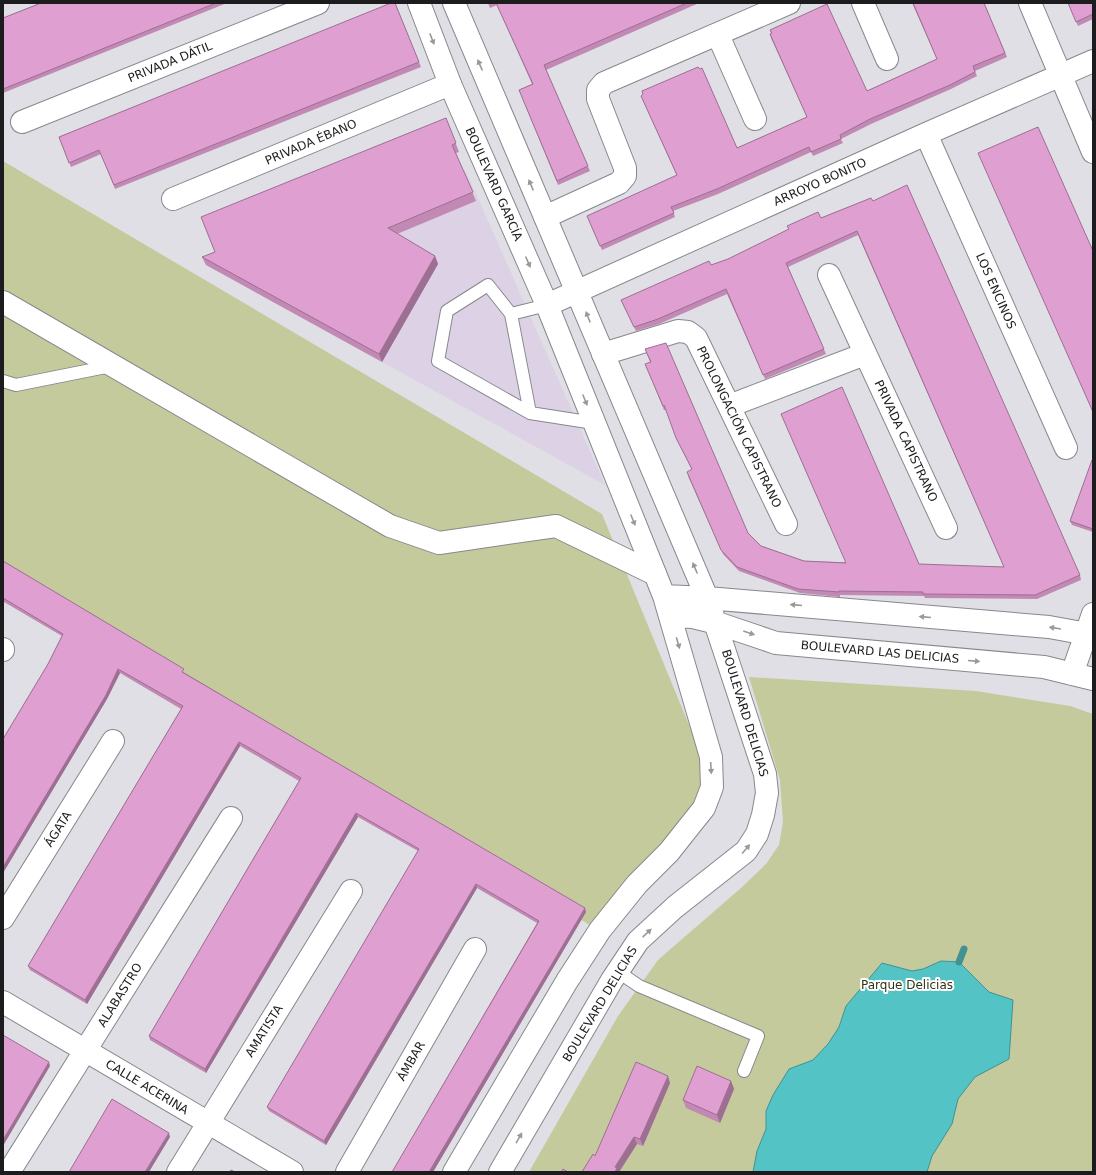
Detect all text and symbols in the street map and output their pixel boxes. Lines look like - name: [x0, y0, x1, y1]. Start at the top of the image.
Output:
- one-way arrow: [430, 34, 436, 46]
- street label: PRIVADA DÁTIL: [125, 38, 214, 85]
- one-way arrow: [477, 59, 483, 71]
- street label: PRIVADA ÉBANO: [263, 115, 359, 168]
- street label: BOULEVARD GARCÍA: [463, 125, 527, 244]
- street label: ARROYO BONITO: [771, 155, 869, 209]
- one-way arrow: [528, 180, 534, 191]
- street label: LOS ENCINOS: [973, 251, 1019, 331]
- one-way arrow: [525, 256, 531, 267]
- one-way arrow: [585, 312, 591, 323]
- street label: PROLONGACIÓN CAPISTRANO: [694, 344, 785, 510]
- street label: PRIVADA CAPISTRANO: [872, 378, 940, 504]
- one-way arrow: [582, 394, 588, 405]
- one-way arrow: [631, 515, 637, 527]
- one-way arrow: [691, 562, 697, 574]
- one-way arrow: [790, 602, 802, 609]
- one-way arrow: [919, 613, 931, 620]
- one-way arrow: [1049, 625, 1061, 631]
- one-way arrow: [743, 631, 755, 637]
- one-way arrow: [675, 637, 681, 649]
- street label: BOULEVARD LAS DELICIAS: [800, 638, 960, 666]
- street label: BOULEVARD DELICIAS: [719, 648, 771, 778]
- one-way arrow: [968, 657, 980, 664]
- one-way arrow: [708, 762, 715, 774]
- street label: ÁGATA: [41, 807, 75, 849]
- one-way arrow: [741, 844, 750, 855]
- one-way arrow: [642, 929, 652, 938]
- street label: BOULEVARD DELICIAS: [560, 944, 640, 1064]
- street label: ALABASTRO: [95, 961, 145, 1029]
- park label: Parque Delicias: [861, 978, 953, 992]
- street label: AMATISTA: [242, 1002, 286, 1060]
- street label: ÁMBAR: [393, 1038, 428, 1083]
- street label: CALLE ACERINA: [103, 1057, 192, 1118]
- one-way arrow: [516, 1132, 523, 1144]

